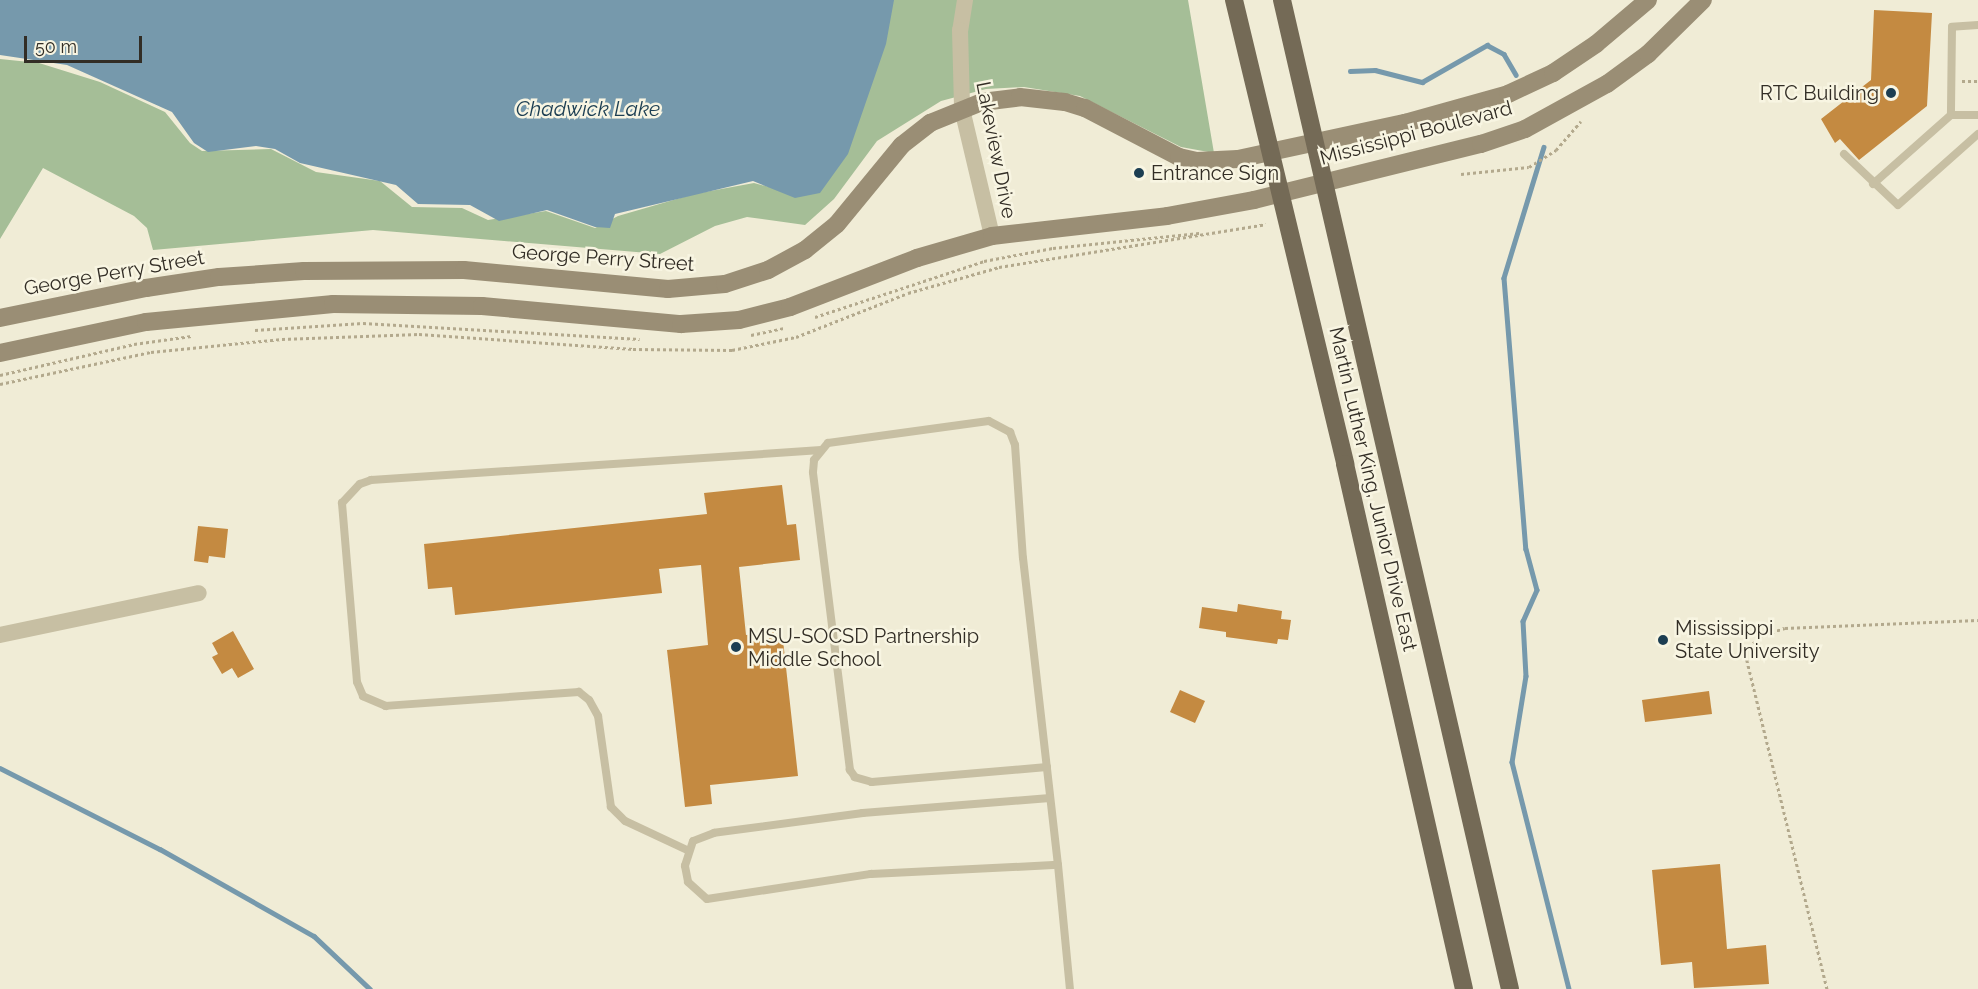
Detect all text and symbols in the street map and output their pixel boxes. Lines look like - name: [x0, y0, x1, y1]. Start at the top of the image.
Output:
- scale bar: [27, 24, 146, 62]
- text: 50 m: [35, 36, 77, 57]
- street label: Lakeview Drive: [971, 79, 1021, 221]
- place label: RTC Building: [1760, 81, 1879, 105]
- marker: RTC Building: [1884, 86, 1898, 100]
- water label: Chadwick Lake: [516, 96, 660, 122]
- street label: Mississippi Boulevard: [1317, 96, 1515, 170]
- place label: Entrance Sign: [1151, 161, 1279, 185]
- marker: Entrance Sign: [1132, 166, 1146, 180]
- street label: George Perry Street: [511, 240, 695, 276]
- street label: George Perry Street: [22, 245, 206, 301]
- street label: Martin Luther King, Junior Drive East: [1324, 324, 1422, 654]
- place label: Mississippi State University: [1675, 616, 1819, 663]
- place label: MSU-SOCSD Partnership Middle School: [748, 624, 979, 671]
- marker: Mississippi State University: [1656, 633, 1670, 647]
- marker: MSU-SOCSD Partnership Middle School: [729, 640, 743, 654]

